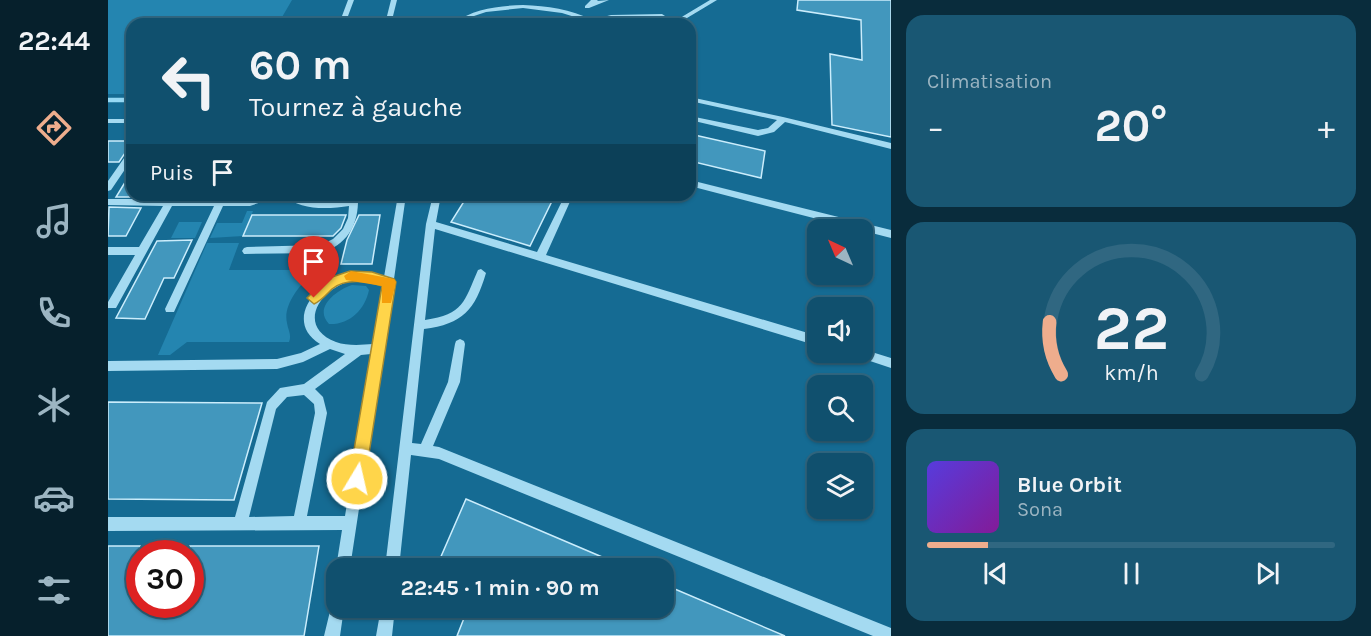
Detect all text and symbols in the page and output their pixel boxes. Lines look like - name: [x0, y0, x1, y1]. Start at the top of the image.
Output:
- text: 22:44: [18, 25, 90, 57]
- text: 60 m: [249, 40, 352, 90]
- icon: left: [150, 42, 228, 120]
- text: Climatisation: [927, 70, 1052, 93]
- text: Tournez à gauche: [249, 91, 462, 123]
- text: 20°: [1094, 100, 1168, 152]
- icon: directions: [33, 107, 75, 149]
- text: −: [927, 108, 944, 146]
- text: +: [1318, 108, 1335, 146]
- icon: arrive: [206, 156, 239, 189]
- text: Puis: [150, 160, 194, 186]
- icon: music: [33, 200, 75, 242]
- north arrow: [807, 219, 873, 285]
- map controls: [807, 219, 873, 519]
- pin: [288, 236, 339, 298]
- icon: arrive: [297, 245, 330, 278]
- icon: phone: [33, 292, 75, 334]
- text: 22: [1093, 292, 1169, 365]
- button: sound: [807, 297, 873, 363]
- text: km/h: [1104, 360, 1158, 385]
- button: search: [807, 375, 873, 441]
- icon: climate: [33, 384, 75, 426]
- position arrow: [325, 447, 389, 511]
- button: layers: [807, 453, 873, 519]
- text: Blue Orbit: [1017, 472, 1122, 498]
- icon: car: [33, 477, 75, 519]
- text: Sona: [1017, 498, 1063, 521]
- speed limit sign: 30: [126, 540, 204, 618]
- icon: previous: [979, 557, 1012, 590]
- icon: pause: [1115, 557, 1148, 590]
- icon: next: [1251, 557, 1284, 590]
- icon: filters: [33, 569, 75, 611]
- text: 22:45 · 1 min · 90 m: [400, 575, 600, 601]

